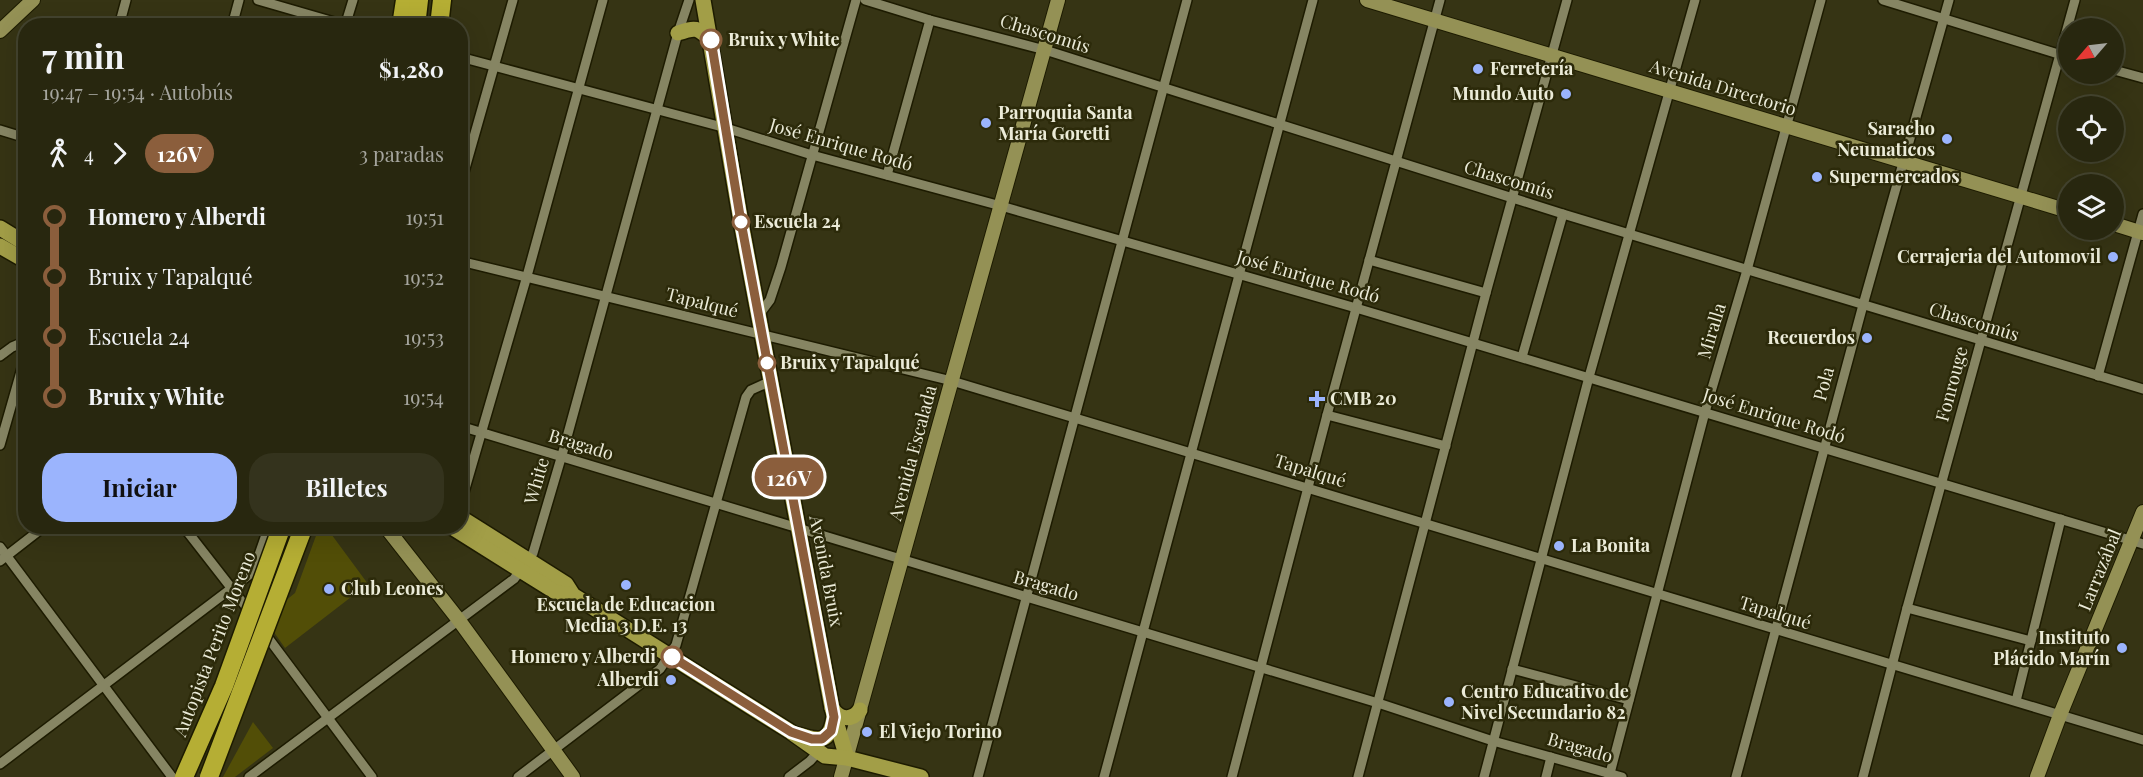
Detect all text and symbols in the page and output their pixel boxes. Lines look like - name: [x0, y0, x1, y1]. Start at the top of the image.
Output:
- street label: Chascomús: [997, 8, 1093, 58]
- north arrow: [2058, 18, 2124, 84]
- map controls: [2058, 18, 2124, 240]
- place label: Bruix y White: [728, 27, 840, 51]
- marker: Bruix y White: [700, 29, 722, 51]
- text: 7 min: [42, 33, 125, 77]
- street label: Avenida Directorio: [1646, 53, 1800, 121]
- text: $1,280: [379, 54, 444, 84]
- place label: Ferretería: [1490, 56, 1574, 80]
- marker: Ferretería: [1471, 62, 1485, 76]
- text: 19:47 – 19:54 · Autobús: [42, 78, 233, 105]
- place label: Mundo Auto: [1452, 81, 1554, 105]
- marker: Mundo Auto: [1559, 87, 1573, 101]
- button: locate: [2058, 96, 2124, 162]
- place label: Parroquia Santa María Goretti: [998, 100, 1133, 145]
- street label: José Enrique Rodó: [766, 112, 916, 176]
- marker: Parroquia Santa María Goretti: [979, 116, 993, 130]
- place label: Saracho Neumaticos: [1837, 116, 1935, 161]
- marker: Saracho Neumaticos: [1940, 132, 1954, 146]
- icon: walk: [42, 137, 75, 170]
- icon: forward: [103, 137, 136, 170]
- text: 126V: [157, 139, 202, 167]
- text: 4: [84, 140, 94, 167]
- text: 3 paradas: [359, 140, 444, 167]
- street label: Chascomús: [1461, 154, 1557, 204]
- place label: Supermercados: [1829, 164, 1960, 188]
- marker: Supermercados: [1810, 170, 1824, 184]
- button: layers: [2058, 174, 2124, 240]
- text: Homero y Alberdi: [88, 201, 266, 231]
- text: 19:51: [405, 203, 444, 230]
- place label: Escuela 24: [754, 209, 840, 233]
- marker: Escuela 24: [732, 213, 750, 231]
- street label: José Enrique Rodó: [1233, 244, 1383, 308]
- place label: Cerrajeria del Automovil: [1897, 244, 2101, 268]
- marker: Cerrajeria del Automovil: [2106, 250, 2120, 264]
- text: Bruix y Tapalqué: [88, 261, 253, 291]
- text: 19:52: [403, 263, 444, 290]
- street label: Tapalqué: [663, 281, 741, 323]
- street label: Chascomús: [1926, 296, 2022, 346]
- street label: Miralla: [1691, 300, 1731, 362]
- text: Escuela 24: [88, 321, 190, 351]
- text: 19:53: [404, 323, 444, 350]
- place label: Recuerdos: [1767, 325, 1855, 349]
- marker: Recuerdos: [1860, 331, 1874, 345]
- street label: Fonrouge: [1930, 344, 1973, 424]
- place label: Bruix y Tapalqué: [780, 350, 920, 374]
- marker: Bruix y Tapalqué: [758, 354, 776, 372]
- street label: Pola: [1807, 364, 1839, 403]
- text: Bruix y White: [88, 381, 224, 411]
- street label: Avenida Escalada: [882, 382, 942, 524]
- street label: José Enrique Rodó: [1699, 382, 1849, 448]
- text: 19:54: [403, 383, 444, 410]
- place label: CMB 20: [1330, 386, 1397, 410]
- marker: CMB 20: [1308, 390, 1326, 408]
- street label: Bragado: [546, 423, 617, 465]
- street label: Tapalqué: [1271, 448, 1349, 492]
- button: Iniciar: [42, 453, 237, 522]
- button: Billetes: [249, 453, 444, 522]
- street label: White: [518, 455, 554, 508]
- line badge: 126V: [747, 458, 831, 496]
- text: 126V: [767, 463, 811, 491]
- street label: Avenida Bruix: [804, 512, 850, 629]
- street label: Larrazábal: [2072, 525, 2126, 614]
- place label: La Bonita: [1571, 533, 1651, 557]
- marker: La Bonita: [1552, 539, 1566, 553]
- street label: Autopista Perito Moreno: [167, 547, 261, 741]
- street label: Bragado: [1011, 564, 1082, 606]
- place label: Club Leones: [341, 576, 444, 600]
- marker: Escuela de Educacion Media 3 D.E. 13: [619, 578, 633, 592]
- marker: Club Leones: [322, 582, 336, 596]
- street label: Tapalqué: [1736, 590, 1814, 634]
- place label: Escuela de Educacion Media 3 D.E. 13: [537, 592, 715, 637]
- place label: Instituto Plácido Marín: [1993, 625, 2110, 670]
- marker: Instituto Plácido Marín: [2115, 641, 2129, 655]
- place label: Homero y Alberdi: [510, 644, 656, 668]
- marker: Homero y Alberdi: [661, 646, 683, 668]
- place label: Alberdi: [596, 667, 659, 691]
- marker: Alberdi: [664, 673, 678, 687]
- place label: Centro Educativo de Nivel Secundario 82: [1461, 679, 1629, 724]
- marker: Centro Educativo de Nivel Secundario 82: [1442, 695, 1456, 709]
- place label: El Viejo Torino: [879, 719, 1002, 743]
- marker: El Viejo Torino: [860, 725, 874, 739]
- street label: Bragado: [1545, 726, 1616, 768]

